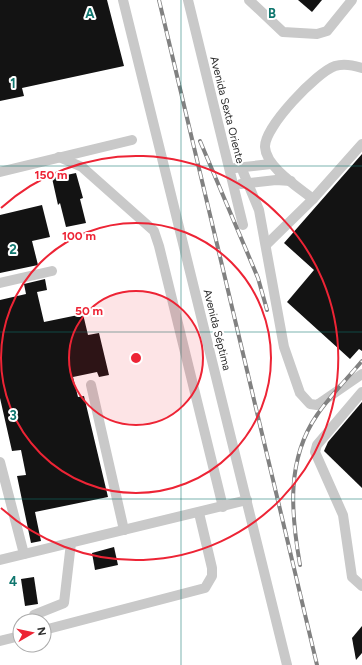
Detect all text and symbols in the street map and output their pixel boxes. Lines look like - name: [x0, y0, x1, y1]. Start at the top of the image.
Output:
- text: A: [85, 6, 95, 21]
- text: B: [268, 6, 276, 21]
- street label: Avenida Sexta Oriente: [207, 55, 247, 165]
- text: 1: [10, 76, 16, 91]
- text: 150 m: [34, 168, 68, 182]
- text: 100 m: [62, 229, 96, 243]
- text: 2: [9, 242, 17, 257]
- street label: Avenida Séptima: [201, 288, 233, 372]
- text: 50 m: [75, 304, 103, 318]
- centre of rings: [129, 351, 143, 365]
- text: 3: [9, 408, 17, 423]
- text: 4: [9, 574, 17, 589]
- north arrow: [12, 613, 52, 653]
- text: N: [34, 626, 48, 637]

